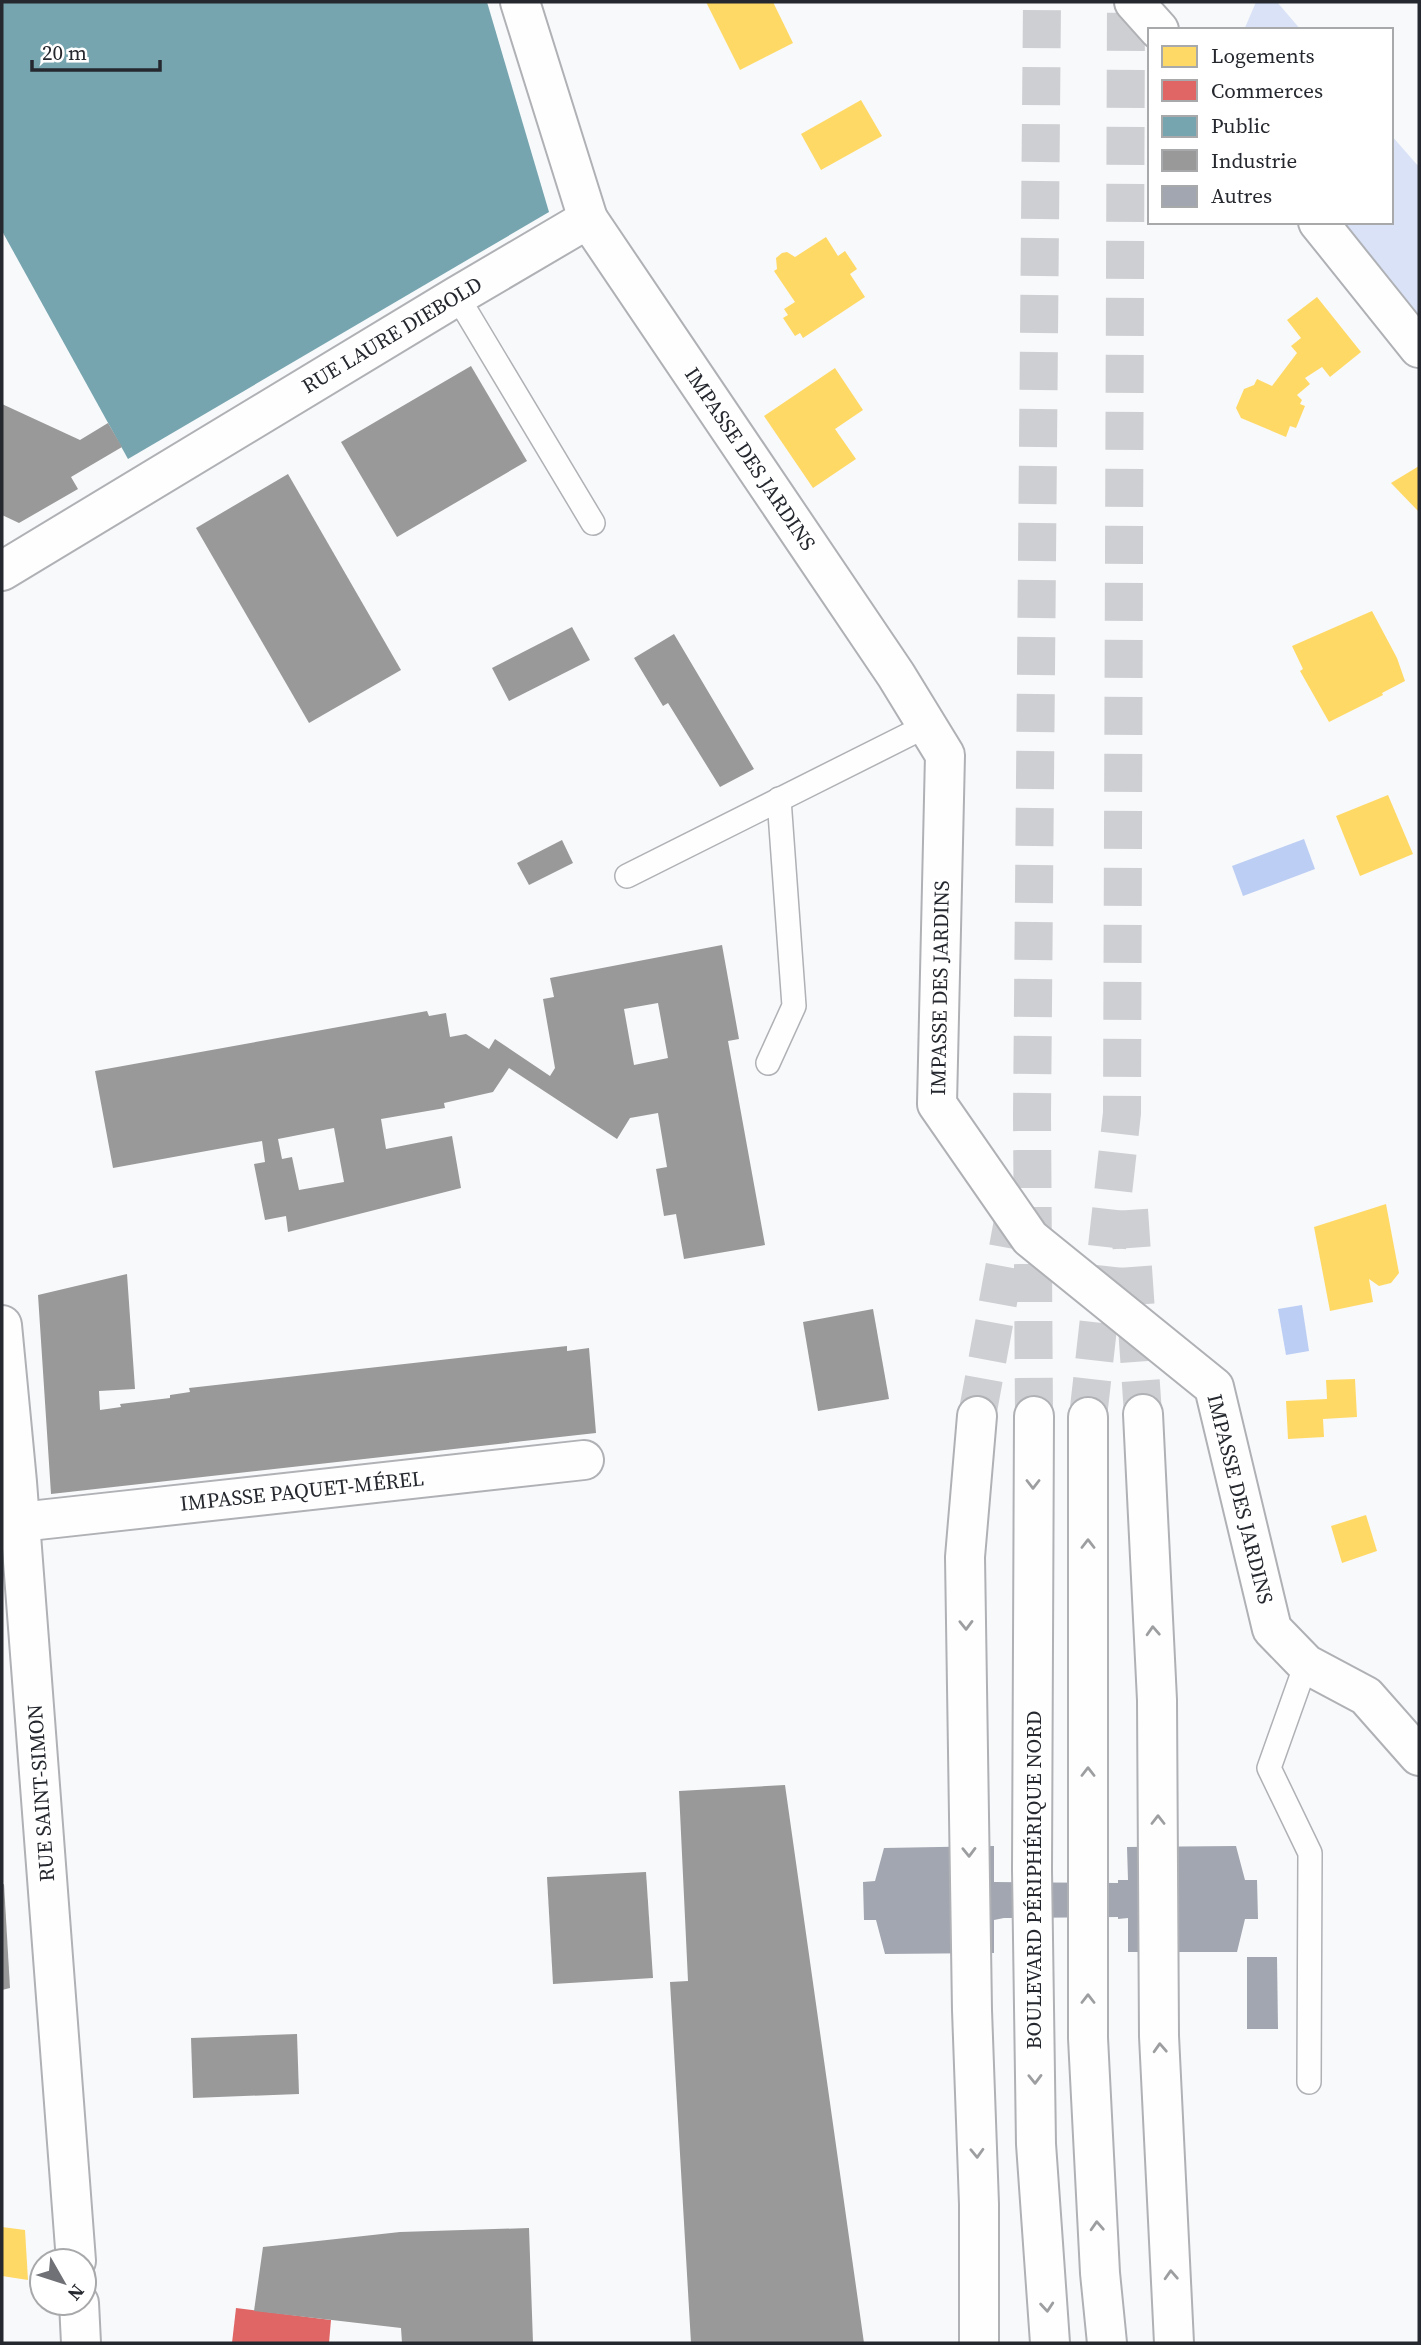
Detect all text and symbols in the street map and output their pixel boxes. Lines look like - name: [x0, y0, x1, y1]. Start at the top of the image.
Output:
- scale bar: [32, 28, 159, 72]
- legend: [1148, 28, 1393, 224]
- text: 20 m: [42, 38, 87, 67]
- text: Logements: [1211, 41, 1315, 70]
- text: Commerces: [1211, 76, 1323, 105]
- text: Public: [1211, 111, 1270, 140]
- text: Industrie: [1211, 146, 1297, 175]
- text: Autres: [1211, 181, 1272, 210]
- street label: RUE LAURE DIEBOLD: [296, 269, 487, 400]
- street label: IMPASSE DES JARDINS: [678, 361, 823, 556]
- street label: IMPASSE DES JARDINS: [923, 880, 956, 1096]
- street label: IMPASSE DES JARDINS: [1200, 1391, 1281, 1607]
- street label: IMPASSE PAQUET-MÉREL: [179, 1463, 425, 1518]
- one-way arrow: [1025, 1480, 1041, 1490]
- one-way arrow: [1080, 1538, 1096, 1549]
- one-way arrow: [958, 1620, 974, 1631]
- one-way arrow: [1146, 1626, 1161, 1637]
- street label: RUE SAINT-SIMON: [20, 1703, 61, 1883]
- street label: BOULEVARD PÉRIPHÉRIQUE NORD: [1019, 1711, 1048, 2049]
- one-way arrow: [1080, 1766, 1096, 1776]
- one-way arrow: [1150, 1815, 1165, 1826]
- one-way arrow: [961, 1847, 977, 1858]
- one-way arrow: [1080, 1993, 1096, 2004]
- one-way arrow: [1152, 2042, 1167, 2053]
- one-way arrow: [1027, 2075, 1043, 2085]
- one-way arrow: [970, 2148, 985, 2159]
- one-way arrow: [1090, 2221, 1105, 2232]
- north arrow: [28, 2247, 98, 2317]
- one-way arrow: [1163, 2269, 1178, 2280]
- text: N: [62, 2279, 91, 2306]
- one-way arrow: [1039, 2301, 1054, 2312]

